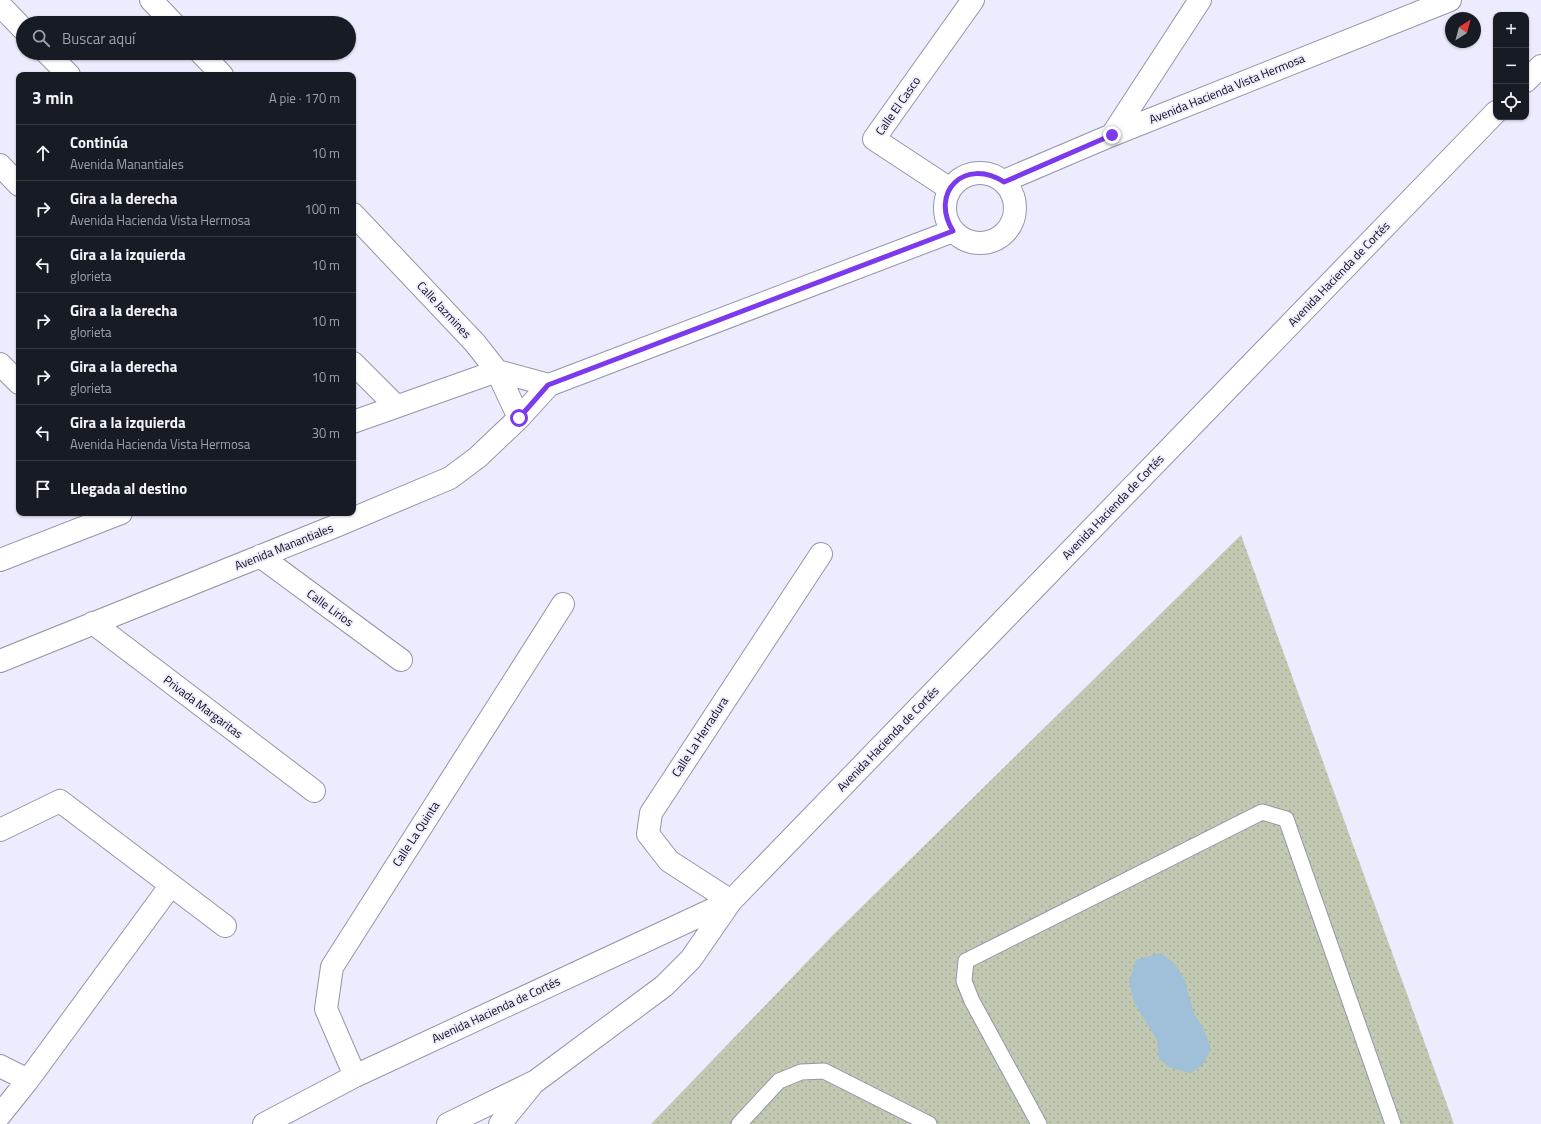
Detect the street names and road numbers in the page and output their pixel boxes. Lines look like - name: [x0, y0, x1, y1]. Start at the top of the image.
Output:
- street label: Avenida Hacienda Vista Hermosa: [1146, 49, 1308, 129]
- street label: Calle El Casco: [870, 72, 925, 139]
- street label: Avenida Hacienda de Cortés: [1283, 216, 1394, 331]
- street label: Calle Jazmines: [413, 277, 476, 343]
- street label: Avenida Hacienda de Cortés: [1057, 449, 1168, 564]
- street label: Avenida Manantiales: [232, 518, 336, 575]
- street label: Calle Lirios: [303, 584, 358, 631]
- street label: Privada Margaritas: [159, 670, 247, 743]
- street label: Avenida Hacienda de Cortés: [832, 681, 943, 796]
- street label: Calle La Herradura: [666, 693, 733, 781]
- street label: Calle La Quinta: [387, 797, 444, 870]
- street label: Avenida Hacienda de Cortés: [428, 971, 564, 1048]

